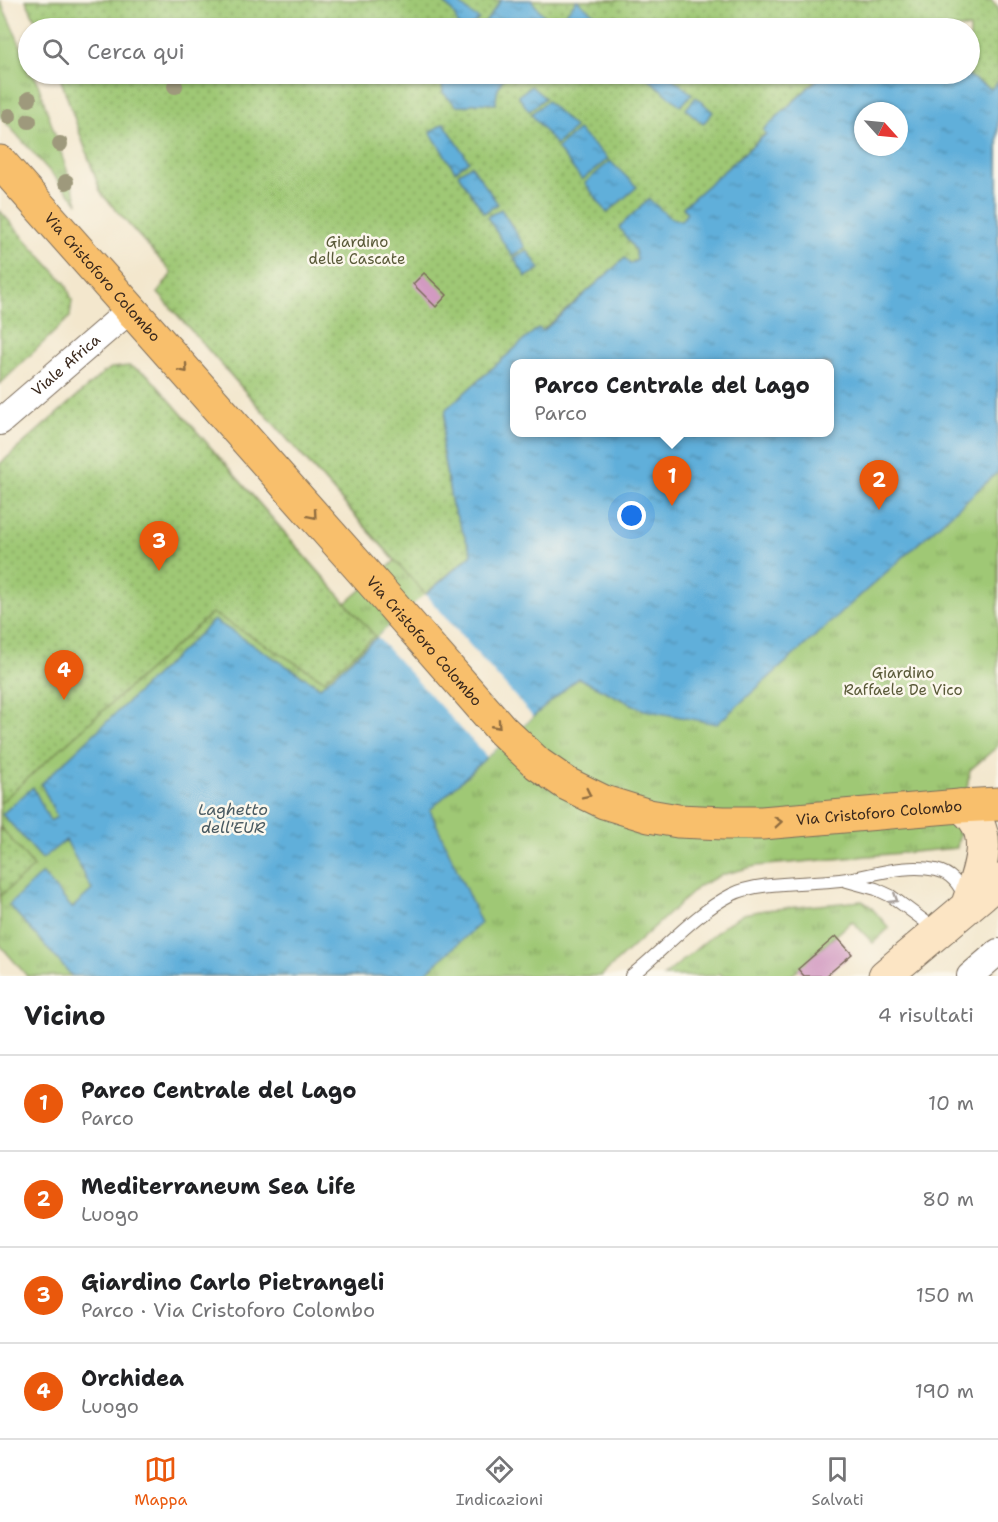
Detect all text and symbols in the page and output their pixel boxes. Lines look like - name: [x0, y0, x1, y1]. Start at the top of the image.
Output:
- search box: [18, 18, 980, 84]
- icon: search: [39, 35, 72, 68]
- text: Cerca qui: [87, 37, 185, 66]
- north arrow: [854, 102, 908, 156]
- street label: Via Cristoforo Colombo: [39, 208, 165, 346]
- park label: Giardino delle Cascate: [309, 232, 405, 269]
- street label: Viale Africa: [27, 329, 105, 400]
- popup: [510, 359, 834, 437]
- one-way arrow: [177, 362, 188, 373]
- text: Parco Centrale del Lago: [534, 371, 810, 400]
- text: Parco: [534, 400, 587, 426]
- pin: 1: [652, 456, 692, 506]
- pin: 2: [860, 460, 898, 510]
- your location: [617, 501, 646, 530]
- one-way arrow: [306, 508, 317, 519]
- pin: 3: [140, 522, 178, 571]
- street label: Via Cristoforo Colombo: [362, 572, 487, 710]
- pin: 4: [44, 650, 84, 700]
- park label: Giardino Raffaele De Vico: [843, 663, 963, 700]
- one-way arrow: [490, 718, 501, 729]
- one-way arrow: [581, 787, 592, 798]
- street label: Via Cristoforo Colombo: [795, 796, 963, 830]
- water label: Laghetto dell'EUR: [198, 799, 268, 838]
- one-way arrow: [773, 816, 783, 829]
- one-way arrow: [888, 891, 898, 903]
- text: Vicino: [24, 998, 106, 1033]
- text: 4 risultati: [878, 1002, 974, 1028]
- text: Parco Centrale del Lago: [81, 1076, 357, 1105]
- text: 1: [39, 1090, 48, 1116]
- text: 10 m: [928, 1090, 974, 1116]
- text: Parco: [81, 1105, 134, 1131]
- text: Mediterraneum Sea Life: [81, 1172, 356, 1201]
- text: 2: [37, 1186, 51, 1212]
- text: 80 m: [922, 1186, 974, 1212]
- text: Luogo: [81, 1201, 139, 1227]
- text: Giardino Carlo Pietrangeli: [81, 1268, 384, 1297]
- text: 3: [37, 1282, 51, 1308]
- text: 150 m: [916, 1282, 974, 1308]
- text: Parco · Via Cristoforo Colombo: [81, 1297, 375, 1323]
- text: Orchidea: [81, 1364, 184, 1393]
- text: 4: [37, 1378, 51, 1404]
- text: 190 m: [915, 1378, 974, 1404]
- text: Luogo: [81, 1393, 139, 1419]
- tab: Mappa: [134, 1453, 187, 1510]
- tab: Indicazioni: [456, 1453, 543, 1510]
- tab: Salvati: [812, 1453, 864, 1510]

